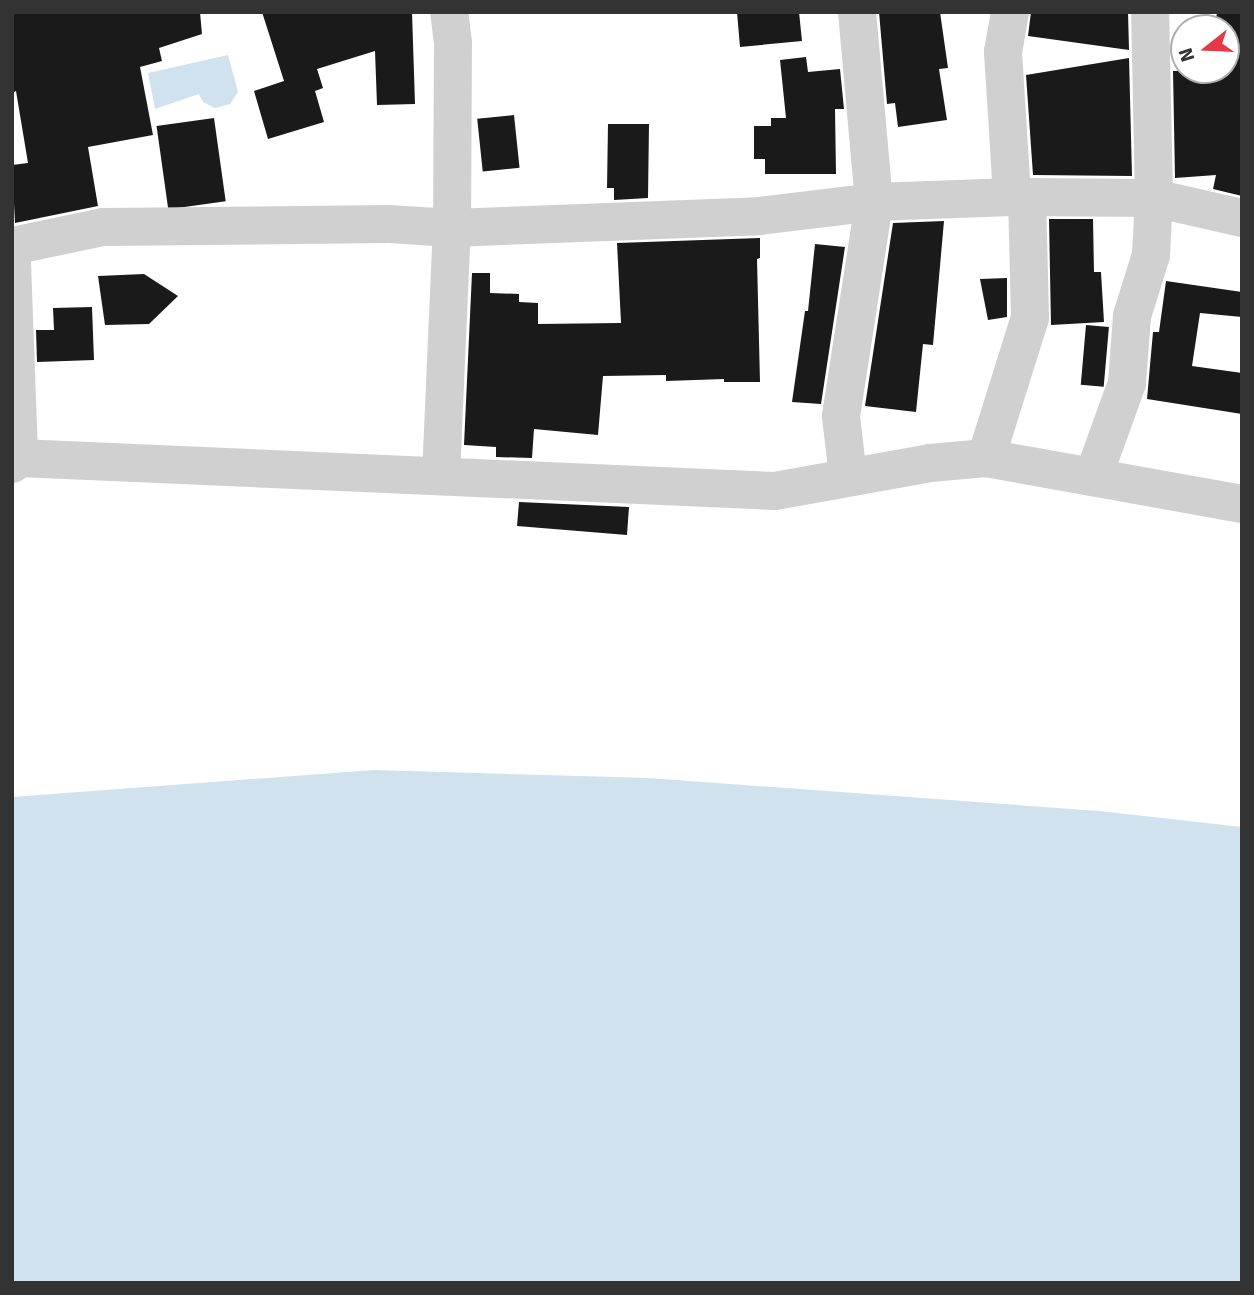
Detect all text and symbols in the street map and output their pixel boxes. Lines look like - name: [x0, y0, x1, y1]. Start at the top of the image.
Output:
- north arrow: [1170, 14, 1240, 84]
- text: N: [1173, 45, 1200, 65]

